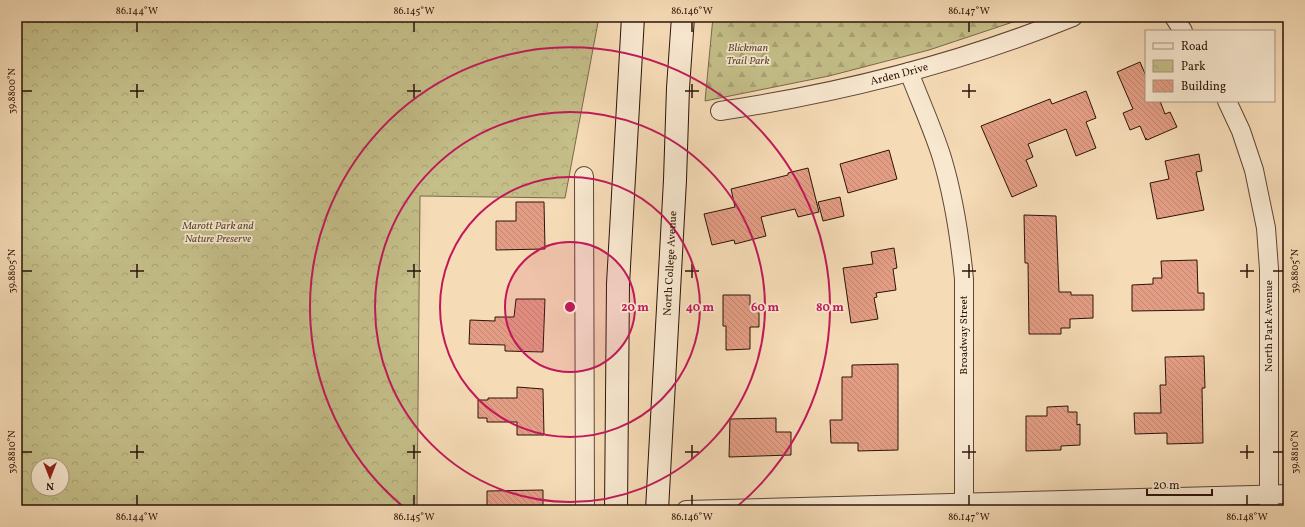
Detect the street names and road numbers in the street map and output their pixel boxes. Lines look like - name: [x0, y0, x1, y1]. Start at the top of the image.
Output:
- street label: Arden Drive: [869, 60, 930, 89]
- street label: North College Avenue: [660, 210, 681, 316]
- street label: North Park Avenue: [1262, 280, 1277, 372]
- street label: Broadway Street: [957, 295, 972, 375]

